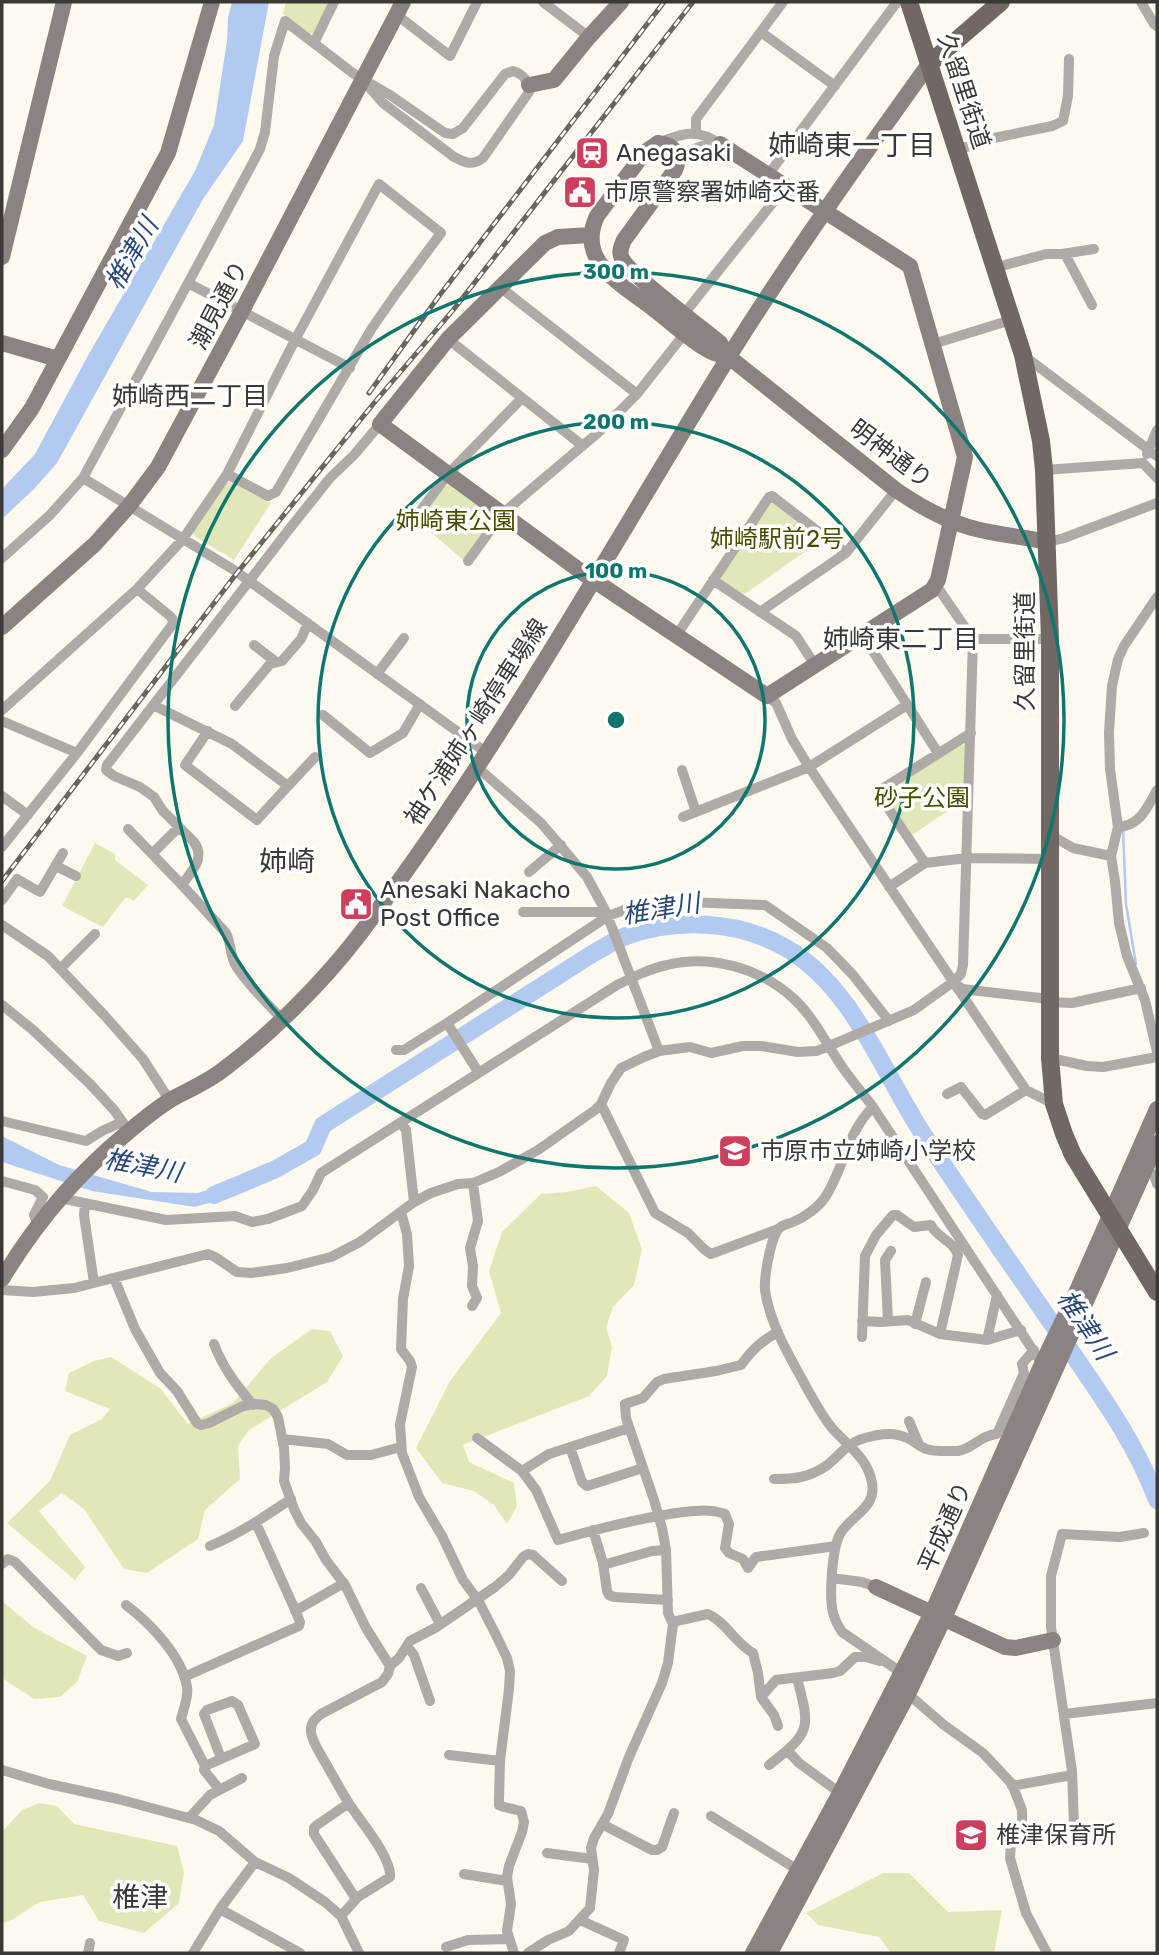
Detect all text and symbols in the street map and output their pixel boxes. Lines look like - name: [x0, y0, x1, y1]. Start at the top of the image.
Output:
- street label: 久留里街道: [932, 30, 996, 152]
- district label: 姉崎東一丁目: [768, 129, 936, 162]
- station icon: Anegasaki: [573, 134, 611, 172]
- place label: Anegasaki: [616, 139, 731, 167]
- public building icon: 市原警察署姉崎交番: [561, 173, 599, 211]
- place label: 市原警察署姉崎交番: [604, 178, 820, 206]
- water label: 椎津川: [99, 210, 166, 296]
- street label: 潮見通り: [184, 256, 254, 354]
- text: 300 m: [583, 259, 649, 284]
- district label: 姉崎西二丁目: [112, 381, 268, 412]
- text: 200 m: [583, 409, 649, 434]
- street label: 明神通り: [844, 414, 938, 494]
- park label: 姉崎東公園: [396, 507, 516, 535]
- park label: 姉崎駅前2号: [710, 525, 844, 553]
- text: 100 m: [585, 558, 647, 583]
- street label: 久留里街道: [1011, 591, 1039, 711]
- street label: 袖ケ浦姉ヶ崎停車場線: [399, 614, 553, 830]
- district label: 姉崎東二丁目: [823, 624, 979, 655]
- centre of rings: [604, 708, 628, 732]
- park label: 砂子公園: [874, 784, 970, 812]
- district label: 姉崎: [259, 845, 315, 878]
- place label: Anesaki Nakacho Post Office: [380, 876, 571, 932]
- public building icon: Anesaki Nakacho Post Office: [337, 885, 375, 923]
- water label: 椎津川: [620, 887, 705, 930]
- school or university icon: 市原市立姉崎小学校: [716, 1132, 754, 1170]
- place label: 市原市立姉崎小学校: [760, 1137, 976, 1165]
- water label: 椎津川: [102, 1143, 187, 1189]
- water label: 椎津川: [1050, 1284, 1121, 1368]
- street label: 平成通り: [913, 1477, 977, 1577]
- school or university icon: 椎津保育所: [952, 1816, 990, 1854]
- place label: 椎津保育所: [996, 1821, 1116, 1849]
- district label: 椎津: [112, 1881, 168, 1914]

